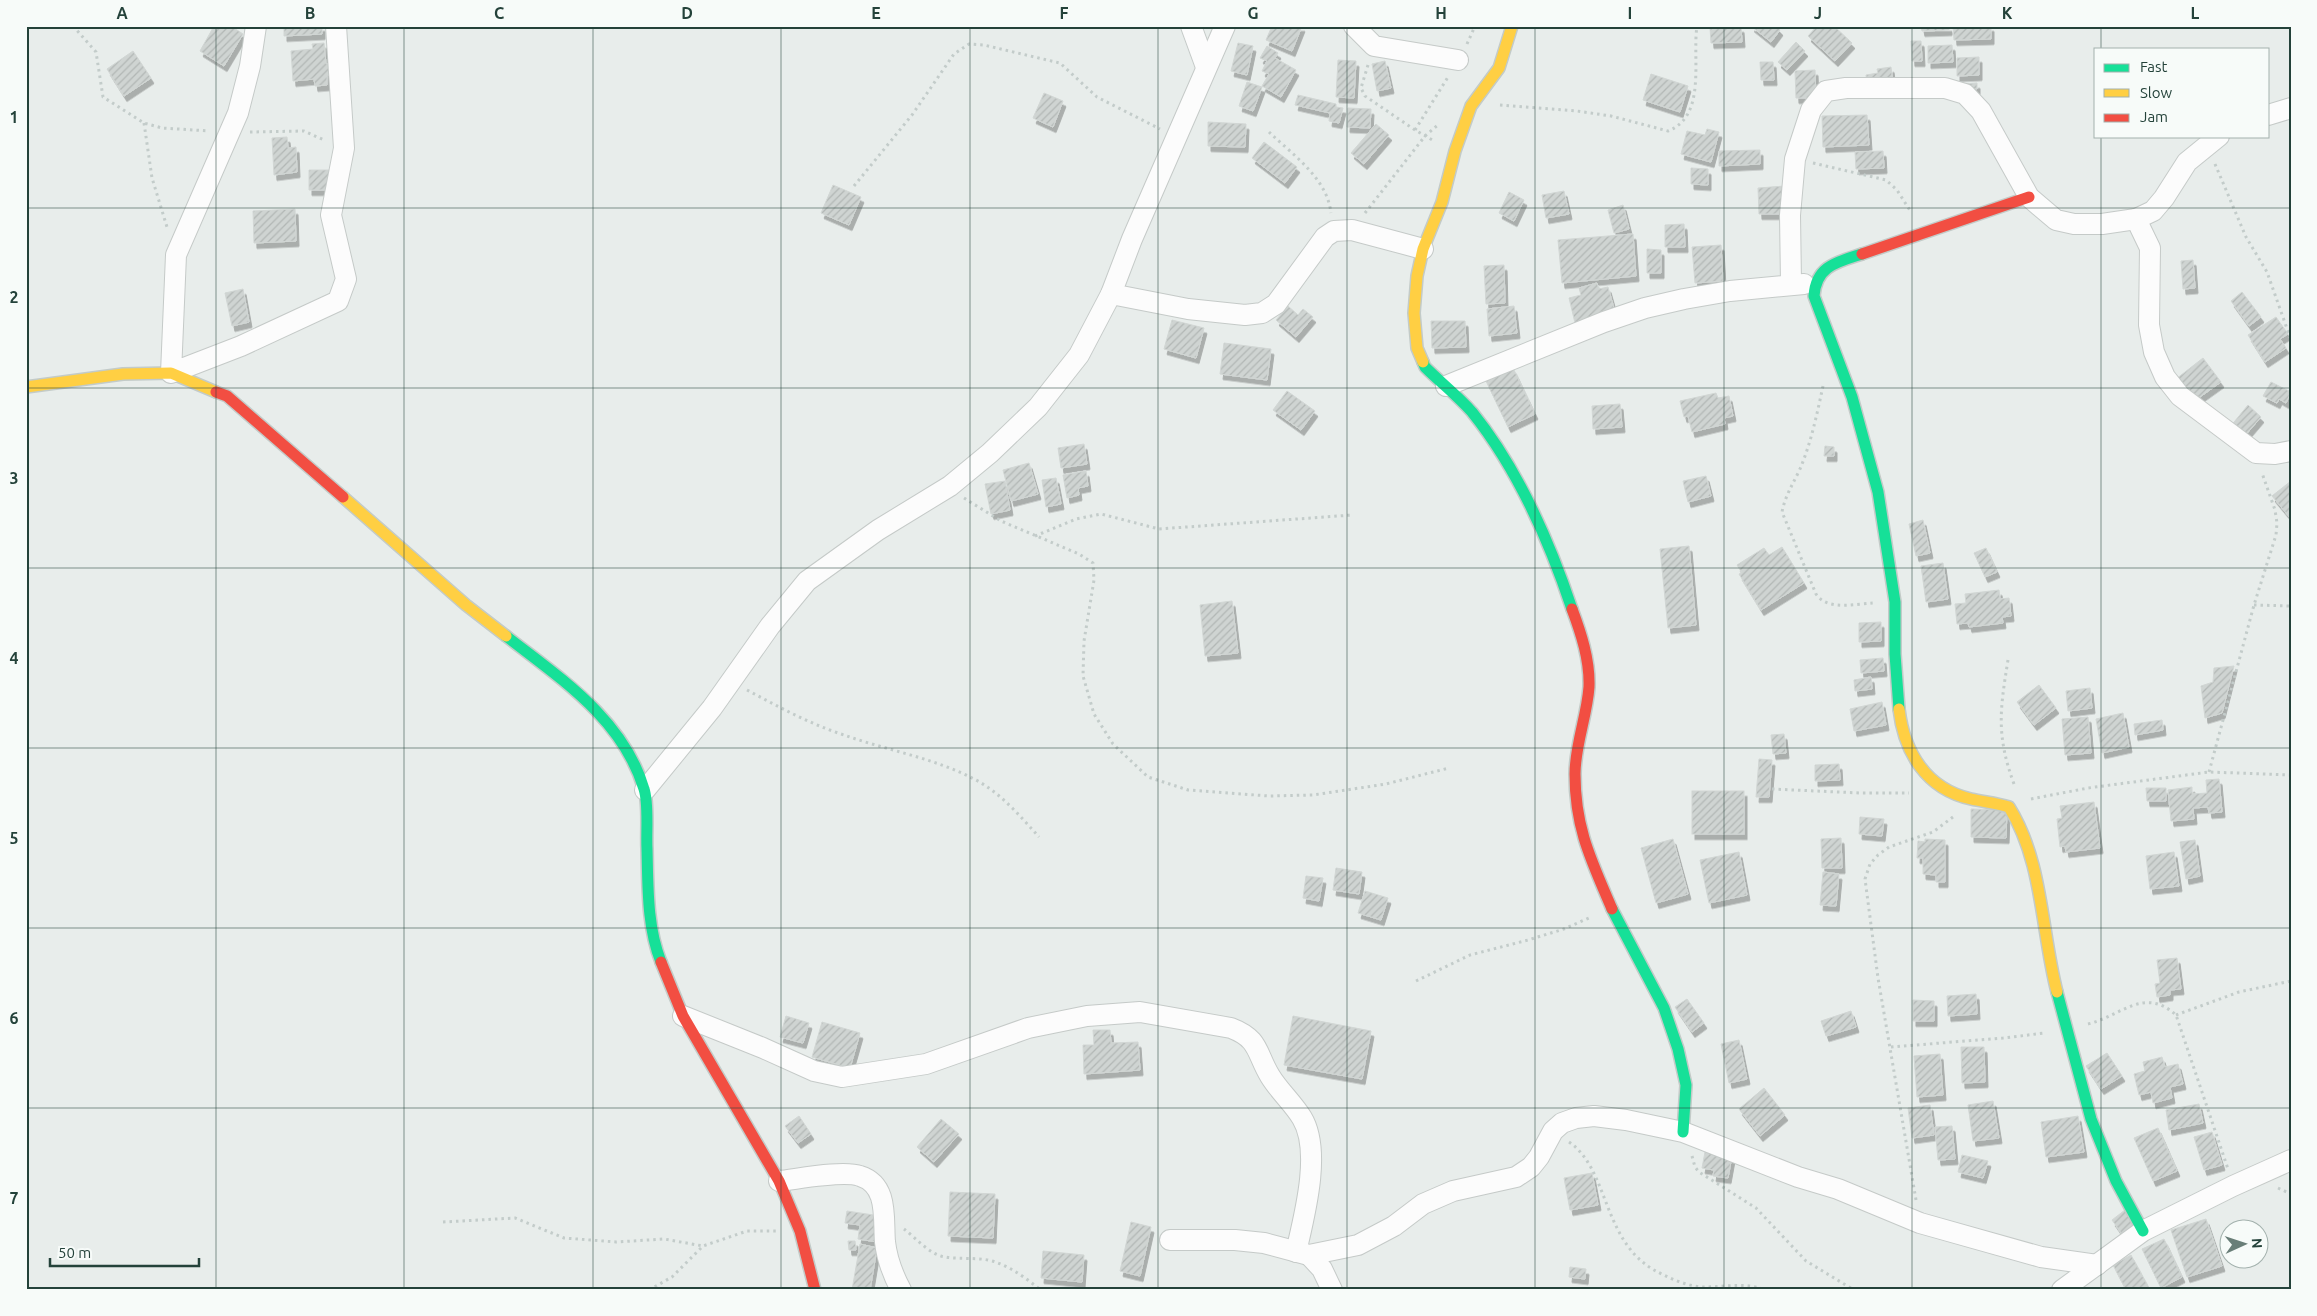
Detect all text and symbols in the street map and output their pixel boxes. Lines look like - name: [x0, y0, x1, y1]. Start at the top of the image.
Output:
- text: A: [116, 4, 128, 22]
- text: B: [305, 4, 315, 22]
- text: C: [494, 4, 504, 22]
- text: D: [681, 4, 693, 22]
- text: E: [871, 4, 881, 22]
- text: F: [1060, 4, 1069, 22]
- text: G: [1247, 4, 1259, 22]
- text: H: [1435, 4, 1447, 22]
- text: I: [1628, 4, 1632, 22]
- text: J: [1814, 4, 1822, 22]
- text: K: [2002, 4, 2013, 22]
- text: L: [2191, 4, 2200, 22]
- legend: [2094, 48, 2270, 138]
- text: Fast: [2140, 58, 2168, 75]
- text: Slow: [2140, 84, 2173, 101]
- text: 1: [9, 108, 19, 126]
- text: Jam: [2140, 108, 2168, 125]
- text: 2: [9, 288, 19, 306]
- text: 3: [9, 469, 19, 487]
- text: 4: [9, 649, 19, 667]
- text: 5: [9, 829, 19, 847]
- text: 6: [9, 1009, 19, 1027]
- text: 7: [9, 1189, 19, 1207]
- north arrow: [2220, 1218, 2270, 1268]
- scale bar: [50, 1236, 199, 1268]
- text: N: [2249, 1238, 2265, 1249]
- text: 50 m: [58, 1244, 91, 1261]

